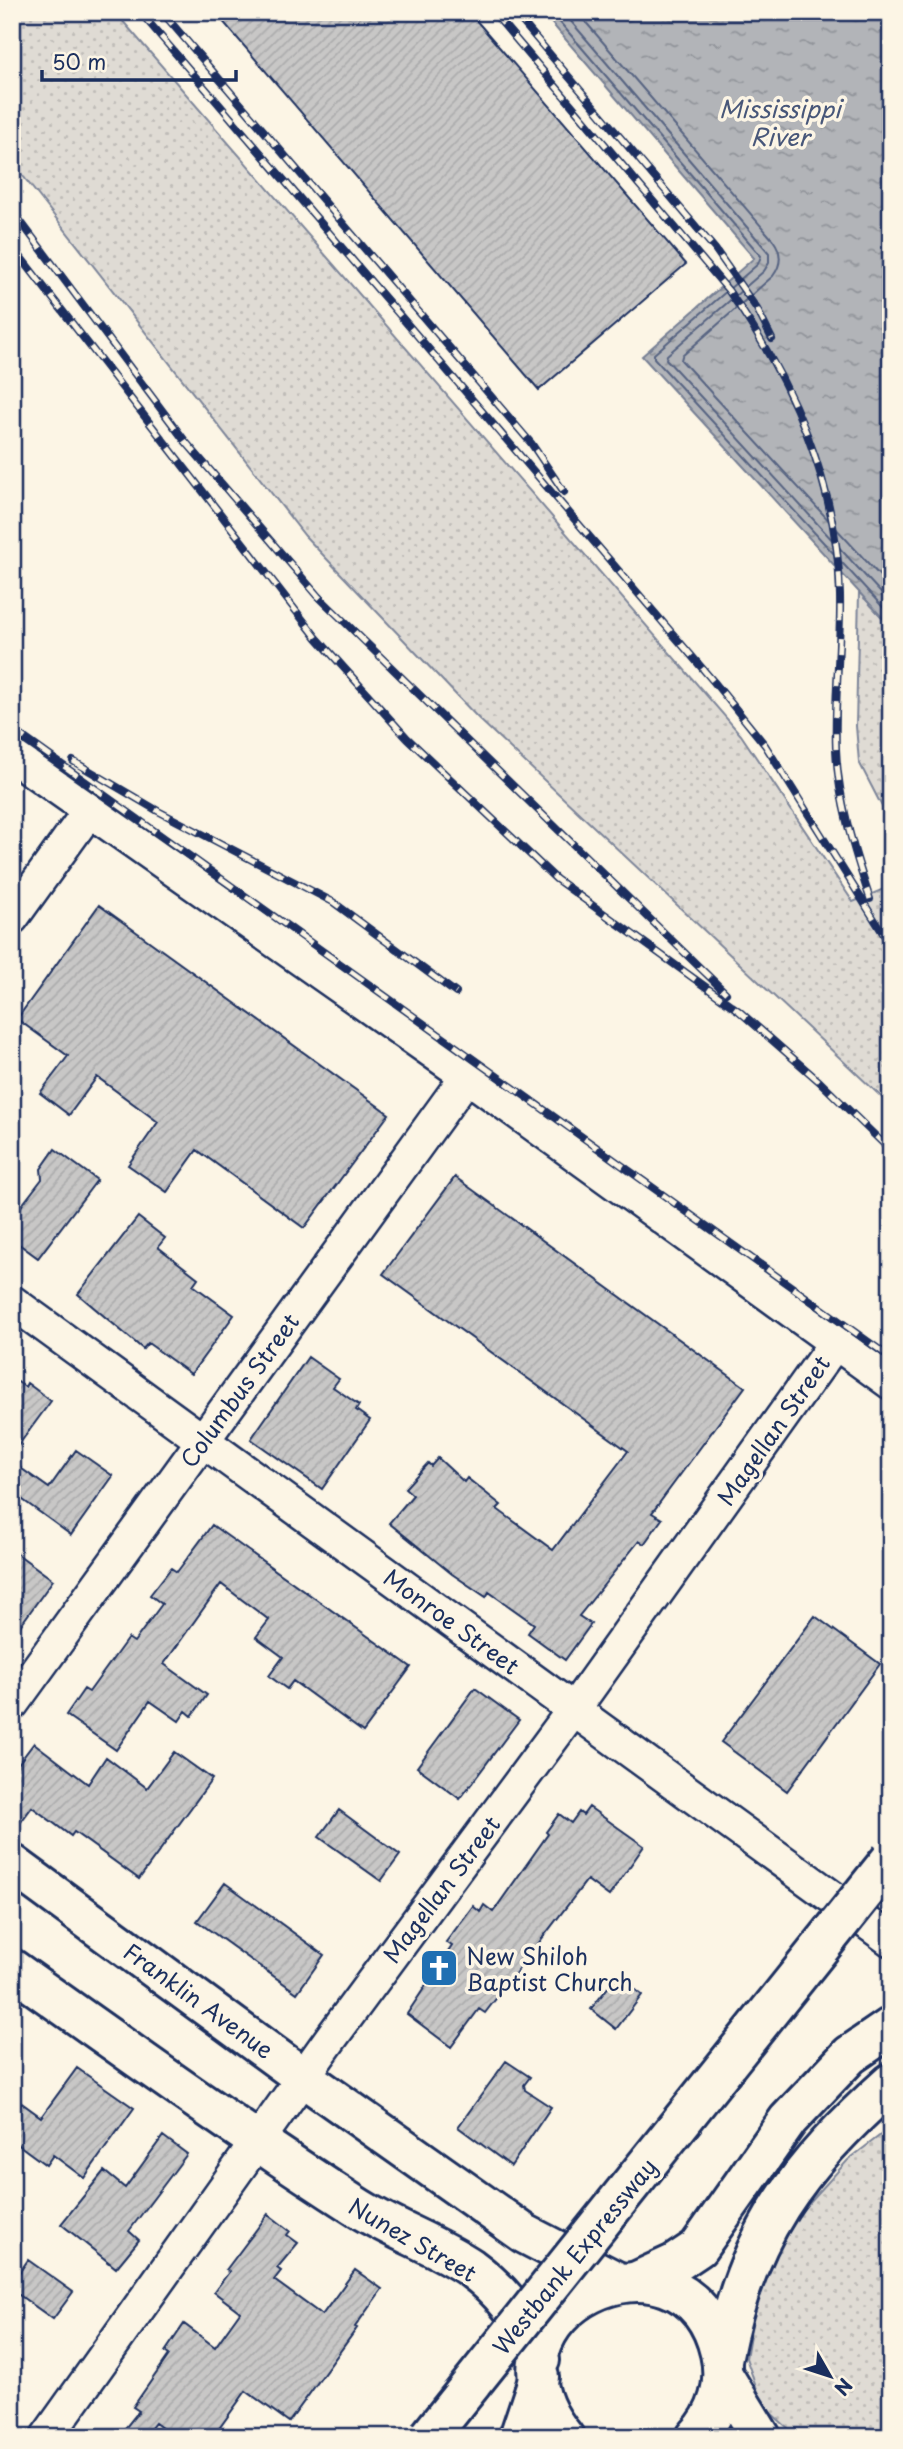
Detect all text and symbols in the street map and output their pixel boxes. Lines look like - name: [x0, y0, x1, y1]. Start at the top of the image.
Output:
- scale bar: [42, 38, 236, 82]
- text: 50 m: [52, 45, 106, 77]
- water label: Mississippi River: [719, 90, 845, 154]
- street label: Columbus Street: [171, 1306, 307, 1474]
- street label: Magellan Street: [708, 1348, 838, 1512]
- street label: Monroe Street: [377, 1560, 527, 1682]
- street label: Magellan Street: [374, 1808, 508, 1970]
- street label: Franklin Avenue: [117, 1934, 281, 2066]
- place label: New Shiloh Baptist Church: [466, 1938, 633, 1999]
- church icon: New Shiloh Baptist Church: [418, 1947, 460, 1989]
- street label: Westbank Expressway: [484, 2150, 664, 2362]
- street label: Nunez Street: [342, 2188, 484, 2290]
- north arrow: [794, 2340, 864, 2410]
- text: N: [828, 2373, 860, 2402]

